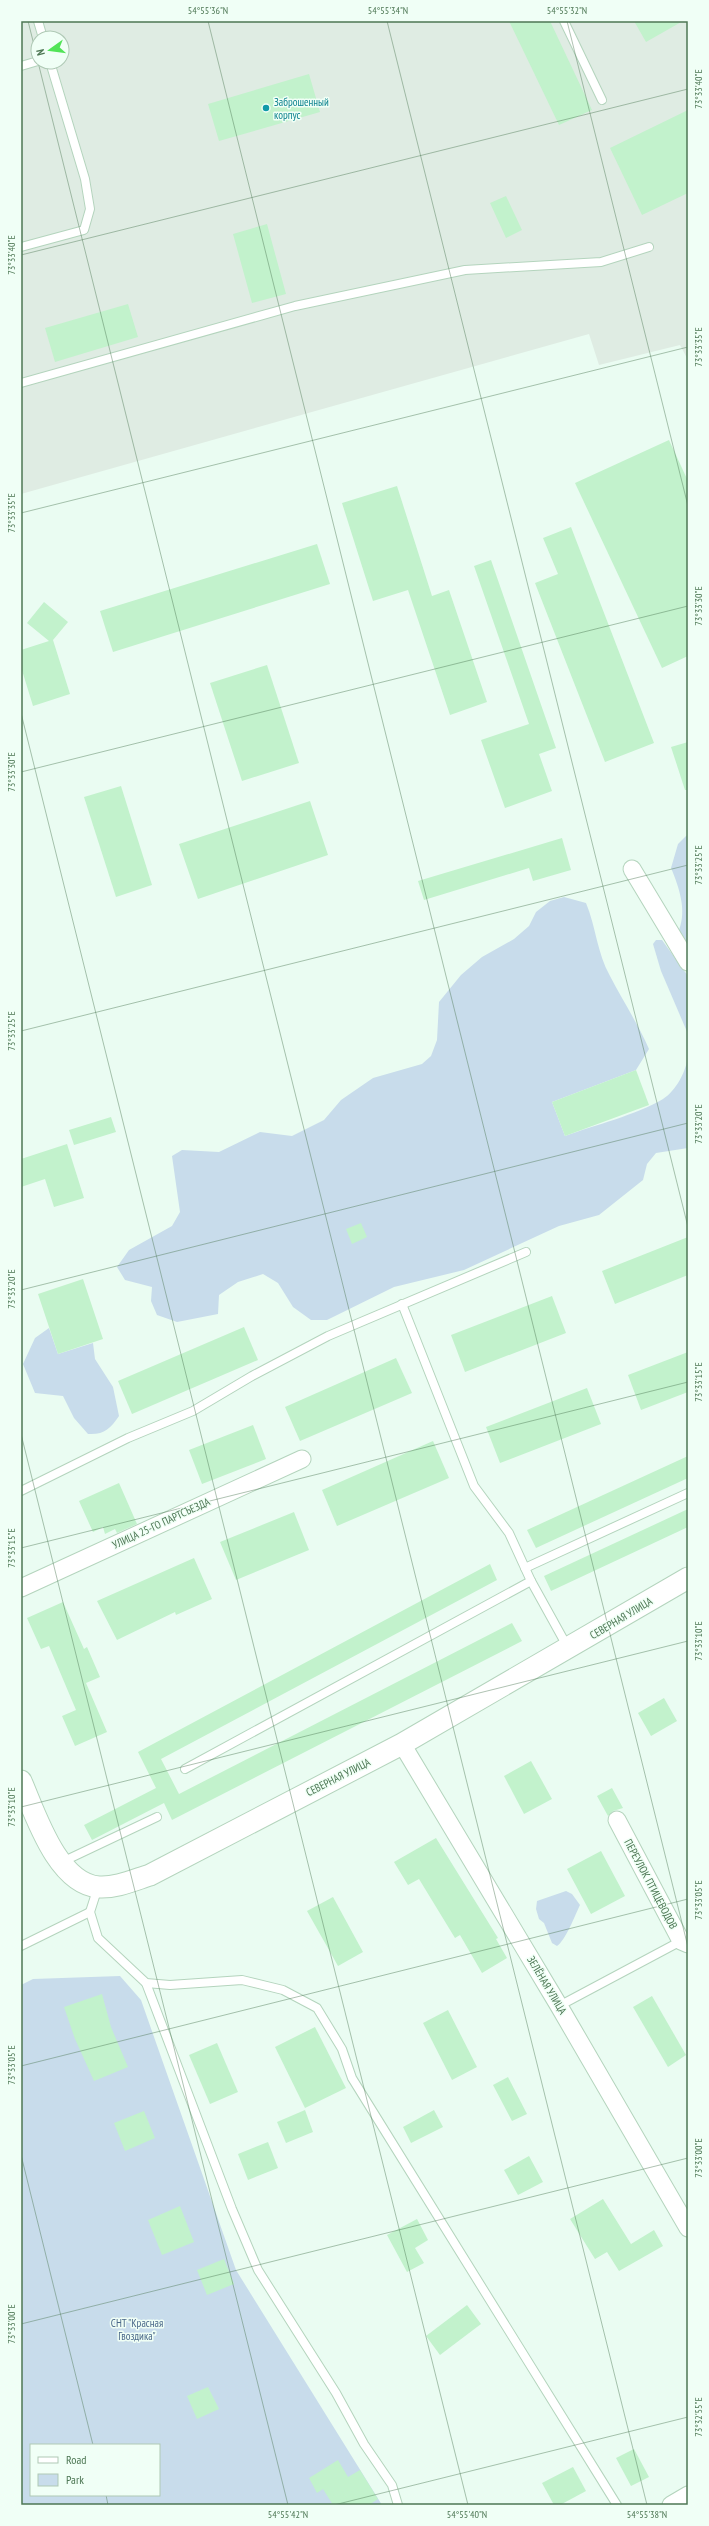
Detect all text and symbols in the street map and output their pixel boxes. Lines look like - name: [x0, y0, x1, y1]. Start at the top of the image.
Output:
- text: 54°55'36"N: [188, 4, 228, 17]
- text: 54°55'34"N: [368, 4, 408, 17]
- text: 54°55'32"N: [547, 4, 587, 17]
- north arrow: [30, 30, 70, 70]
- text: N: [33, 48, 48, 57]
- text: 73°33'40"E: [692, 69, 705, 109]
- place label: Заброшенный корпус: [274, 95, 329, 122]
- marker: Заброшенный корпус: [261, 103, 271, 113]
- text: 73°33'40"E: [5, 235, 18, 275]
- text: 73°33'35"E: [692, 327, 705, 367]
- text: 73°33'35"E: [5, 493, 18, 533]
- text: 73°33'30"E: [692, 586, 705, 626]
- text: 73°33'30"E: [5, 752, 18, 792]
- text: 73°33'25"E: [692, 845, 705, 885]
- text: 73°33'25"E: [5, 1011, 18, 1051]
- text: 73°33'20"E: [692, 1104, 705, 1144]
- text: 73°33'20"E: [5, 1269, 18, 1309]
- text: 73°33'15"E: [692, 1362, 705, 1402]
- street label: УЛИЦА 25-ГО ПАРТСЪЕЗДА: [110, 1494, 213, 1552]
- text: 73°33'15"E: [5, 1528, 18, 1568]
- street label: СЕВЕРНАЯ УЛИЦА: [587, 1593, 655, 1642]
- text: 73°33'10"E: [692, 1621, 705, 1661]
- street label: СЕВЕРНАЯ УЛИЦА: [303, 1754, 373, 1799]
- text: 73°33'10"E: [5, 1787, 18, 1827]
- street label: ПЕРЕУЛОК ПТИЦЕВОДОВ: [621, 1837, 681, 1931]
- text: 73°33'05"E: [692, 1880, 705, 1920]
- street label: ЗЕЛЁНАЯ УЛИЦА: [524, 1953, 570, 2017]
- text: 73°33'05"E: [5, 2045, 18, 2085]
- text: 73°33'00"E: [692, 2138, 705, 2178]
- text: 73°33'00"E: [5, 2304, 18, 2344]
- park label: СНТ "Красная Гвоздика": [111, 2316, 163, 2343]
- text: 73°32'55"E: [692, 2397, 705, 2437]
- legend: [30, 2444, 160, 2496]
- text: Road: [66, 2452, 86, 2467]
- text: Park: [66, 2472, 84, 2487]
- text: 54°55'42"N: [268, 2508, 308, 2521]
- text: 54°55'40"N: [447, 2508, 487, 2521]
- text: 54°55'38"N: [627, 2508, 667, 2521]

